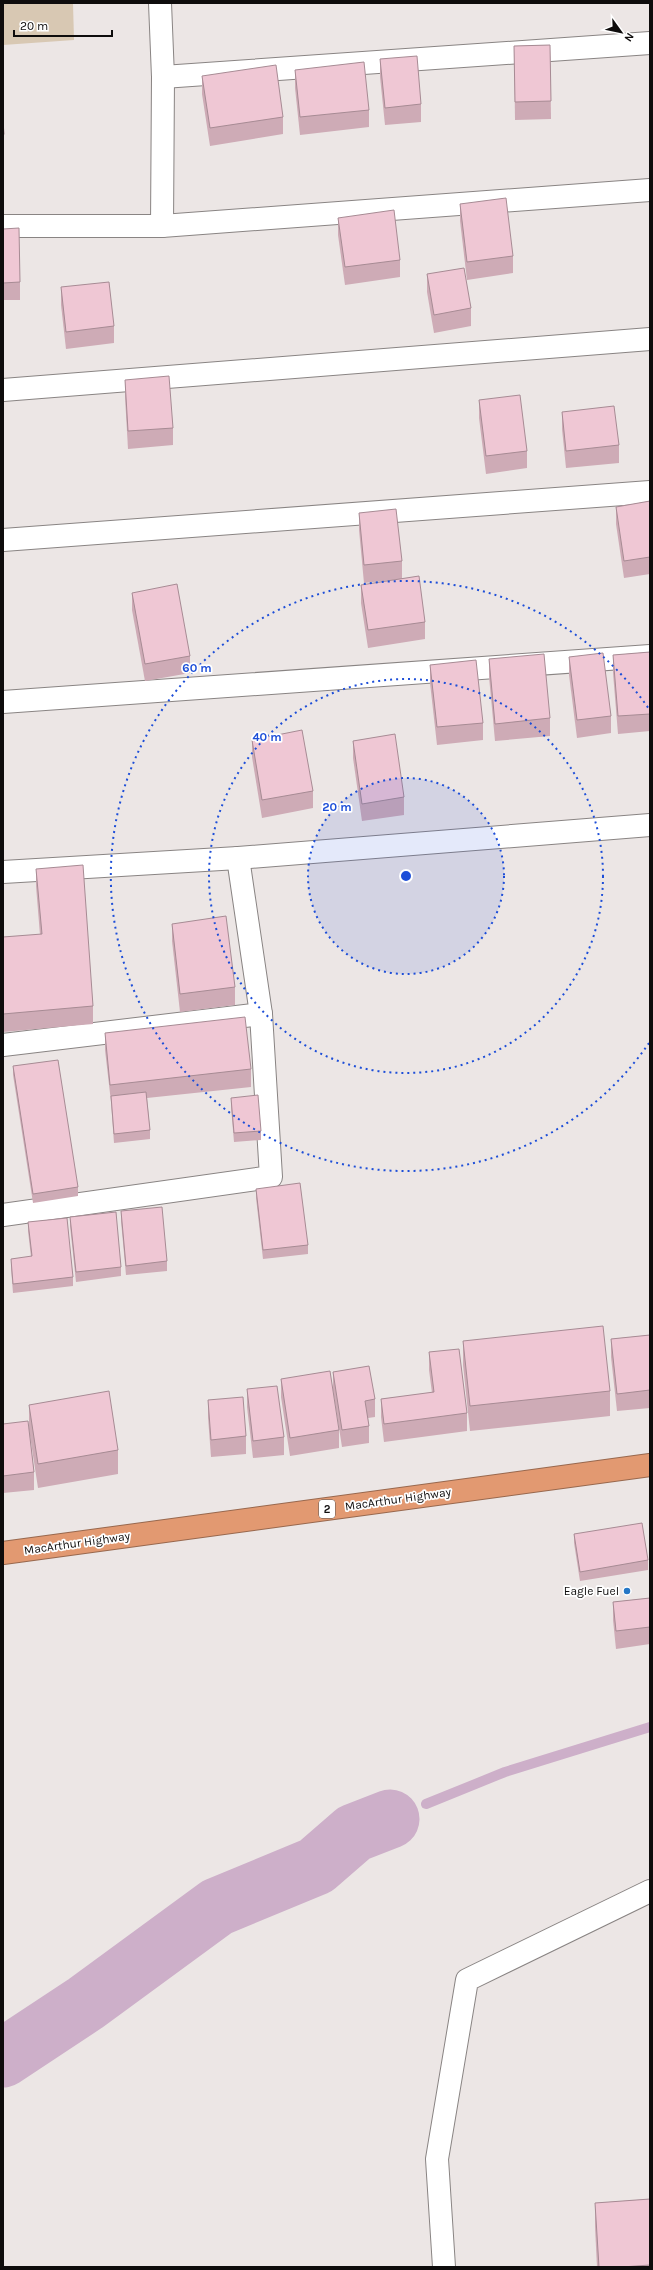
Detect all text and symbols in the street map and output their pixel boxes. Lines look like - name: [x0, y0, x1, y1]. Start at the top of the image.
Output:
- scale bar: [14, 12, 112, 38]
- north arrow: [601, 12, 641, 52]
- text: 20 m: [20, 19, 48, 33]
- text: N: [621, 30, 637, 44]
- text: 60 m: [182, 661, 212, 675]
- text: 40 m: [252, 730, 282, 744]
- text: 20 m: [322, 800, 352, 814]
- centre of rings: [399, 869, 413, 883]
- street label: MacArthur Highway: [344, 1485, 452, 1513]
- road number: 2: [319, 1500, 335, 1518]
- street label: MacArthur Highway: [23, 1529, 131, 1557]
- place label: Eagle Fuel: [564, 1584, 619, 1598]
- marker: Eagle Fuel: [622, 1586, 632, 1596]

